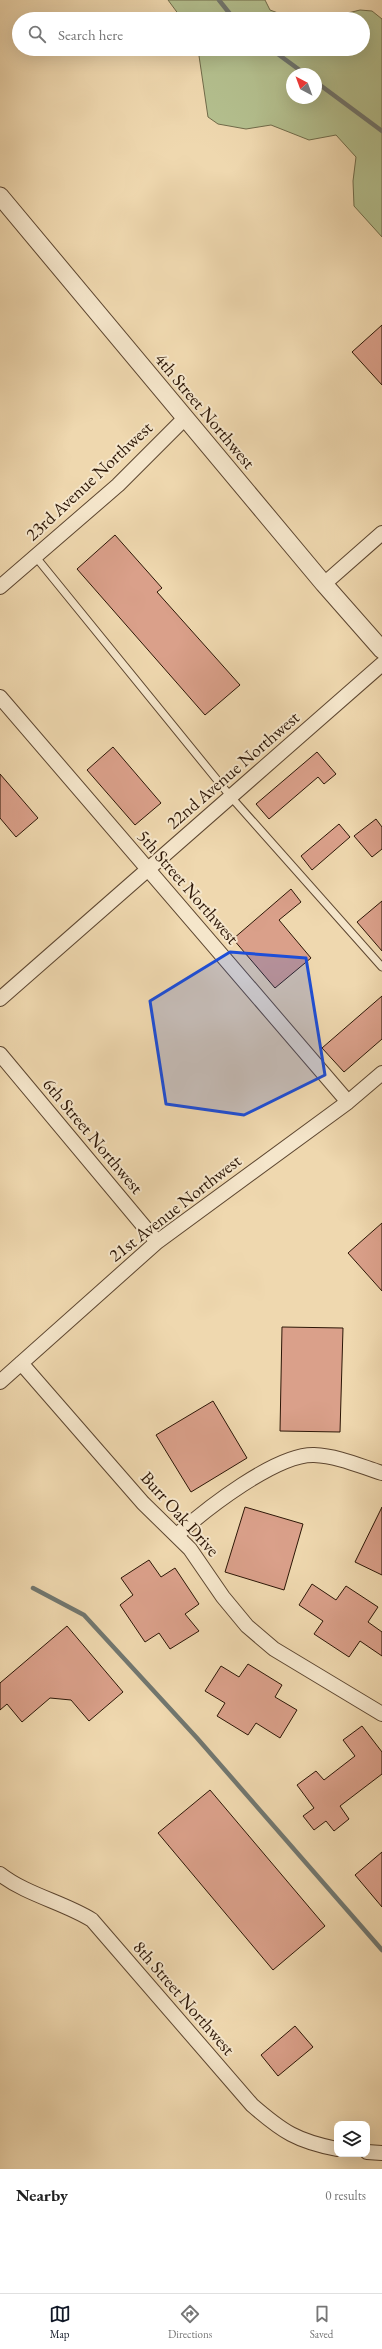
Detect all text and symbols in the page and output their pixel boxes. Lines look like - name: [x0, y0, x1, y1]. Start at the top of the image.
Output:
- search box: [12, 12, 370, 56]
- icon: search: [26, 23, 48, 45]
- text: Search here: [58, 25, 123, 44]
- north arrow: [286, 68, 322, 104]
- street label: 4th Street Northwest: [150, 348, 261, 474]
- street label: 23rd Avenue Northwest: [20, 416, 157, 545]
- street label: 22nd Avenue Northwest: [161, 705, 304, 834]
- street label: 5th Street Northwest: [132, 825, 245, 949]
- street label: 6th Street Northwest: [38, 1073, 149, 1199]
- street label: 21st Avenue Northwest: [104, 1149, 246, 1266]
- street label: Burr Oak Drive: [136, 1466, 225, 1561]
- street label: 8th Street Northwest: [128, 1936, 241, 2060]
- map controls: [334, 2121, 370, 2157]
- button: layers: [334, 2121, 370, 2157]
- text: Nearby: [16, 2184, 68, 2206]
- text: 0 results: [325, 2187, 366, 2204]
- tab: Map: [49, 2303, 71, 2341]
- tab: Directions: [168, 2303, 212, 2341]
- tab: Saved: [310, 2303, 333, 2341]

